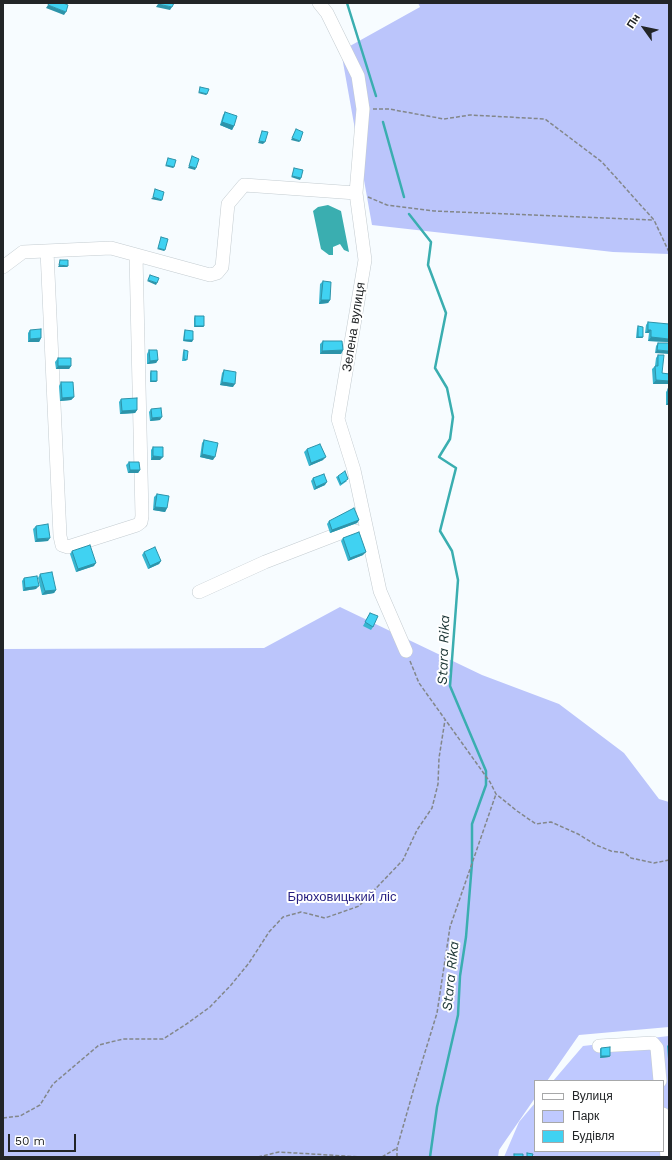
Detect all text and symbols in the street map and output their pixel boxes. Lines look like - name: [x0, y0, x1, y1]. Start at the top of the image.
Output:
- north arrow: [624, 8, 664, 48]
- text: Пн: [624, 12, 643, 31]
- street label: Зелена вулиця: [339, 281, 369, 373]
- water label: Stara Rika: [434, 615, 454, 685]
- park label: Брюховицький ліс: [288, 889, 396, 905]
- water label: Stara Rika: [439, 940, 463, 1012]
- legend: [534, 1080, 664, 1152]
- text: Вулиця: [572, 1089, 613, 1103]
- text: Парк: [572, 1109, 599, 1123]
- scale bar: [10, 1126, 78, 1152]
- text: Будівля: [572, 1129, 614, 1143]
- text: 50 m: [15, 1134, 45, 1148]

